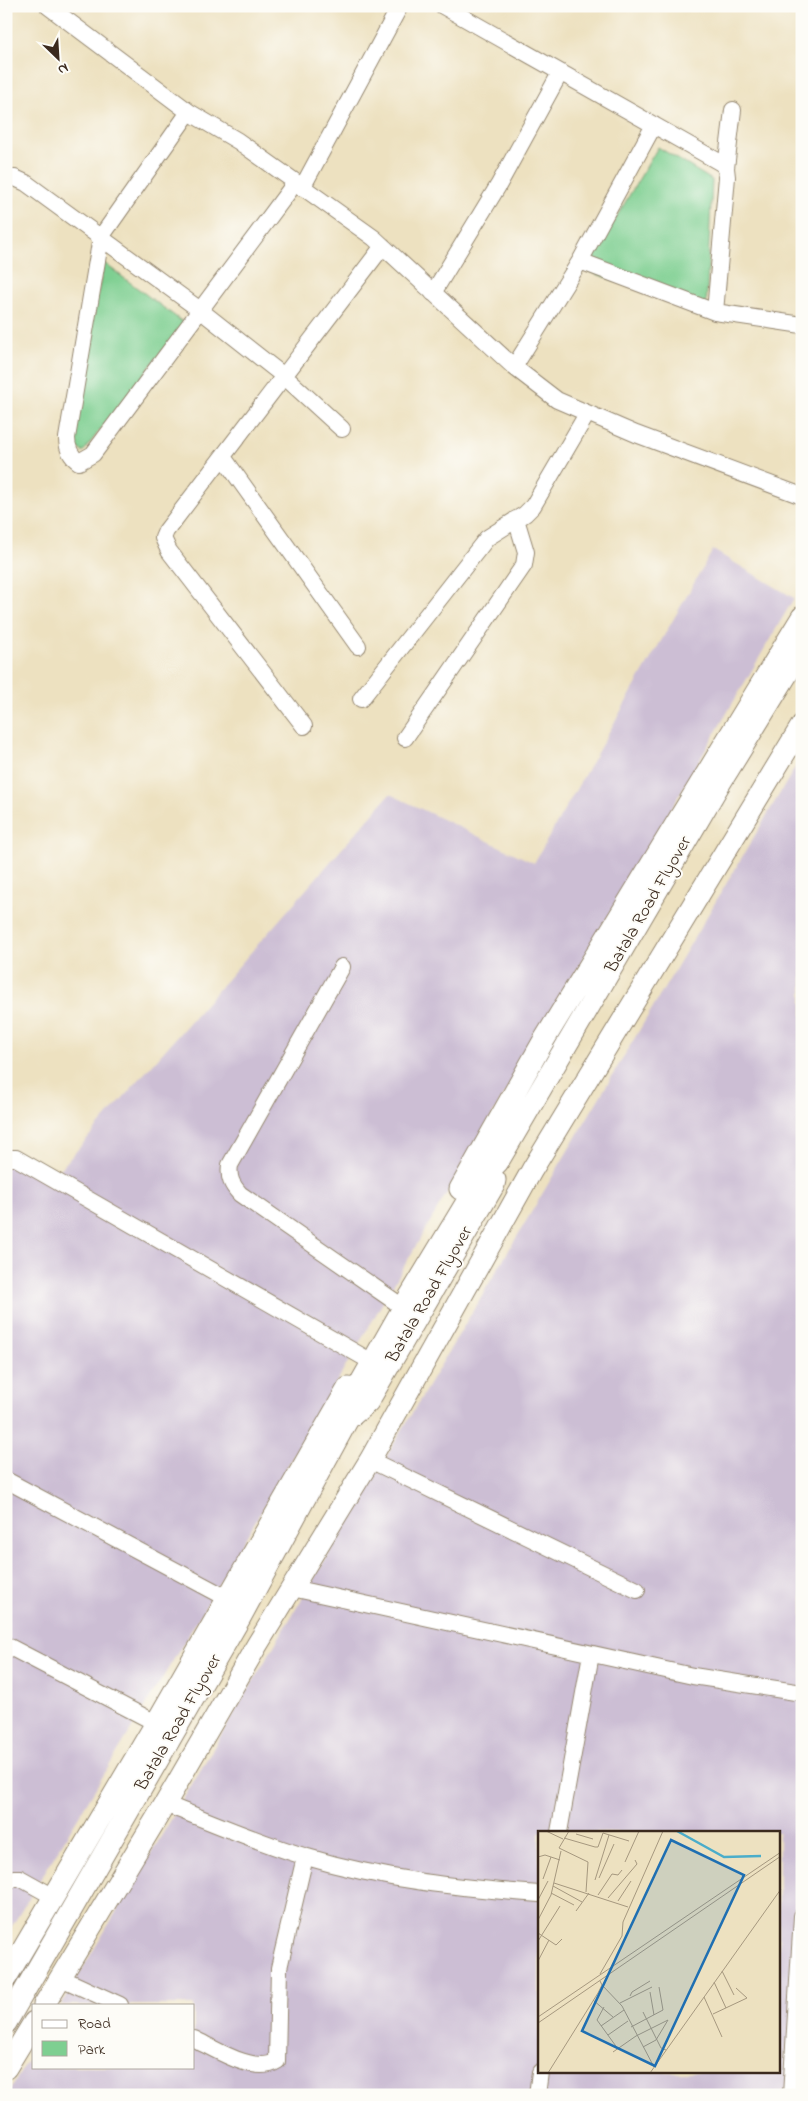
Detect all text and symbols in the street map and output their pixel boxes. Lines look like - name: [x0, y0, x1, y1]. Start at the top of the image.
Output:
- north arrow: [32, 32, 82, 82]
- text: N: [54, 57, 72, 80]
- street label: Batala Road Flyover: [599, 831, 699, 979]
- street label: Batala Road Flyover: [380, 1221, 480, 1369]
- street label: Batala Road Flyover: [129, 1649, 229, 1797]
- inset map: [538, 1831, 780, 2074]
- legend: [32, 2004, 195, 2068]
- text: Road: [78, 2013, 111, 2035]
- text: Park: [78, 2039, 106, 2061]

